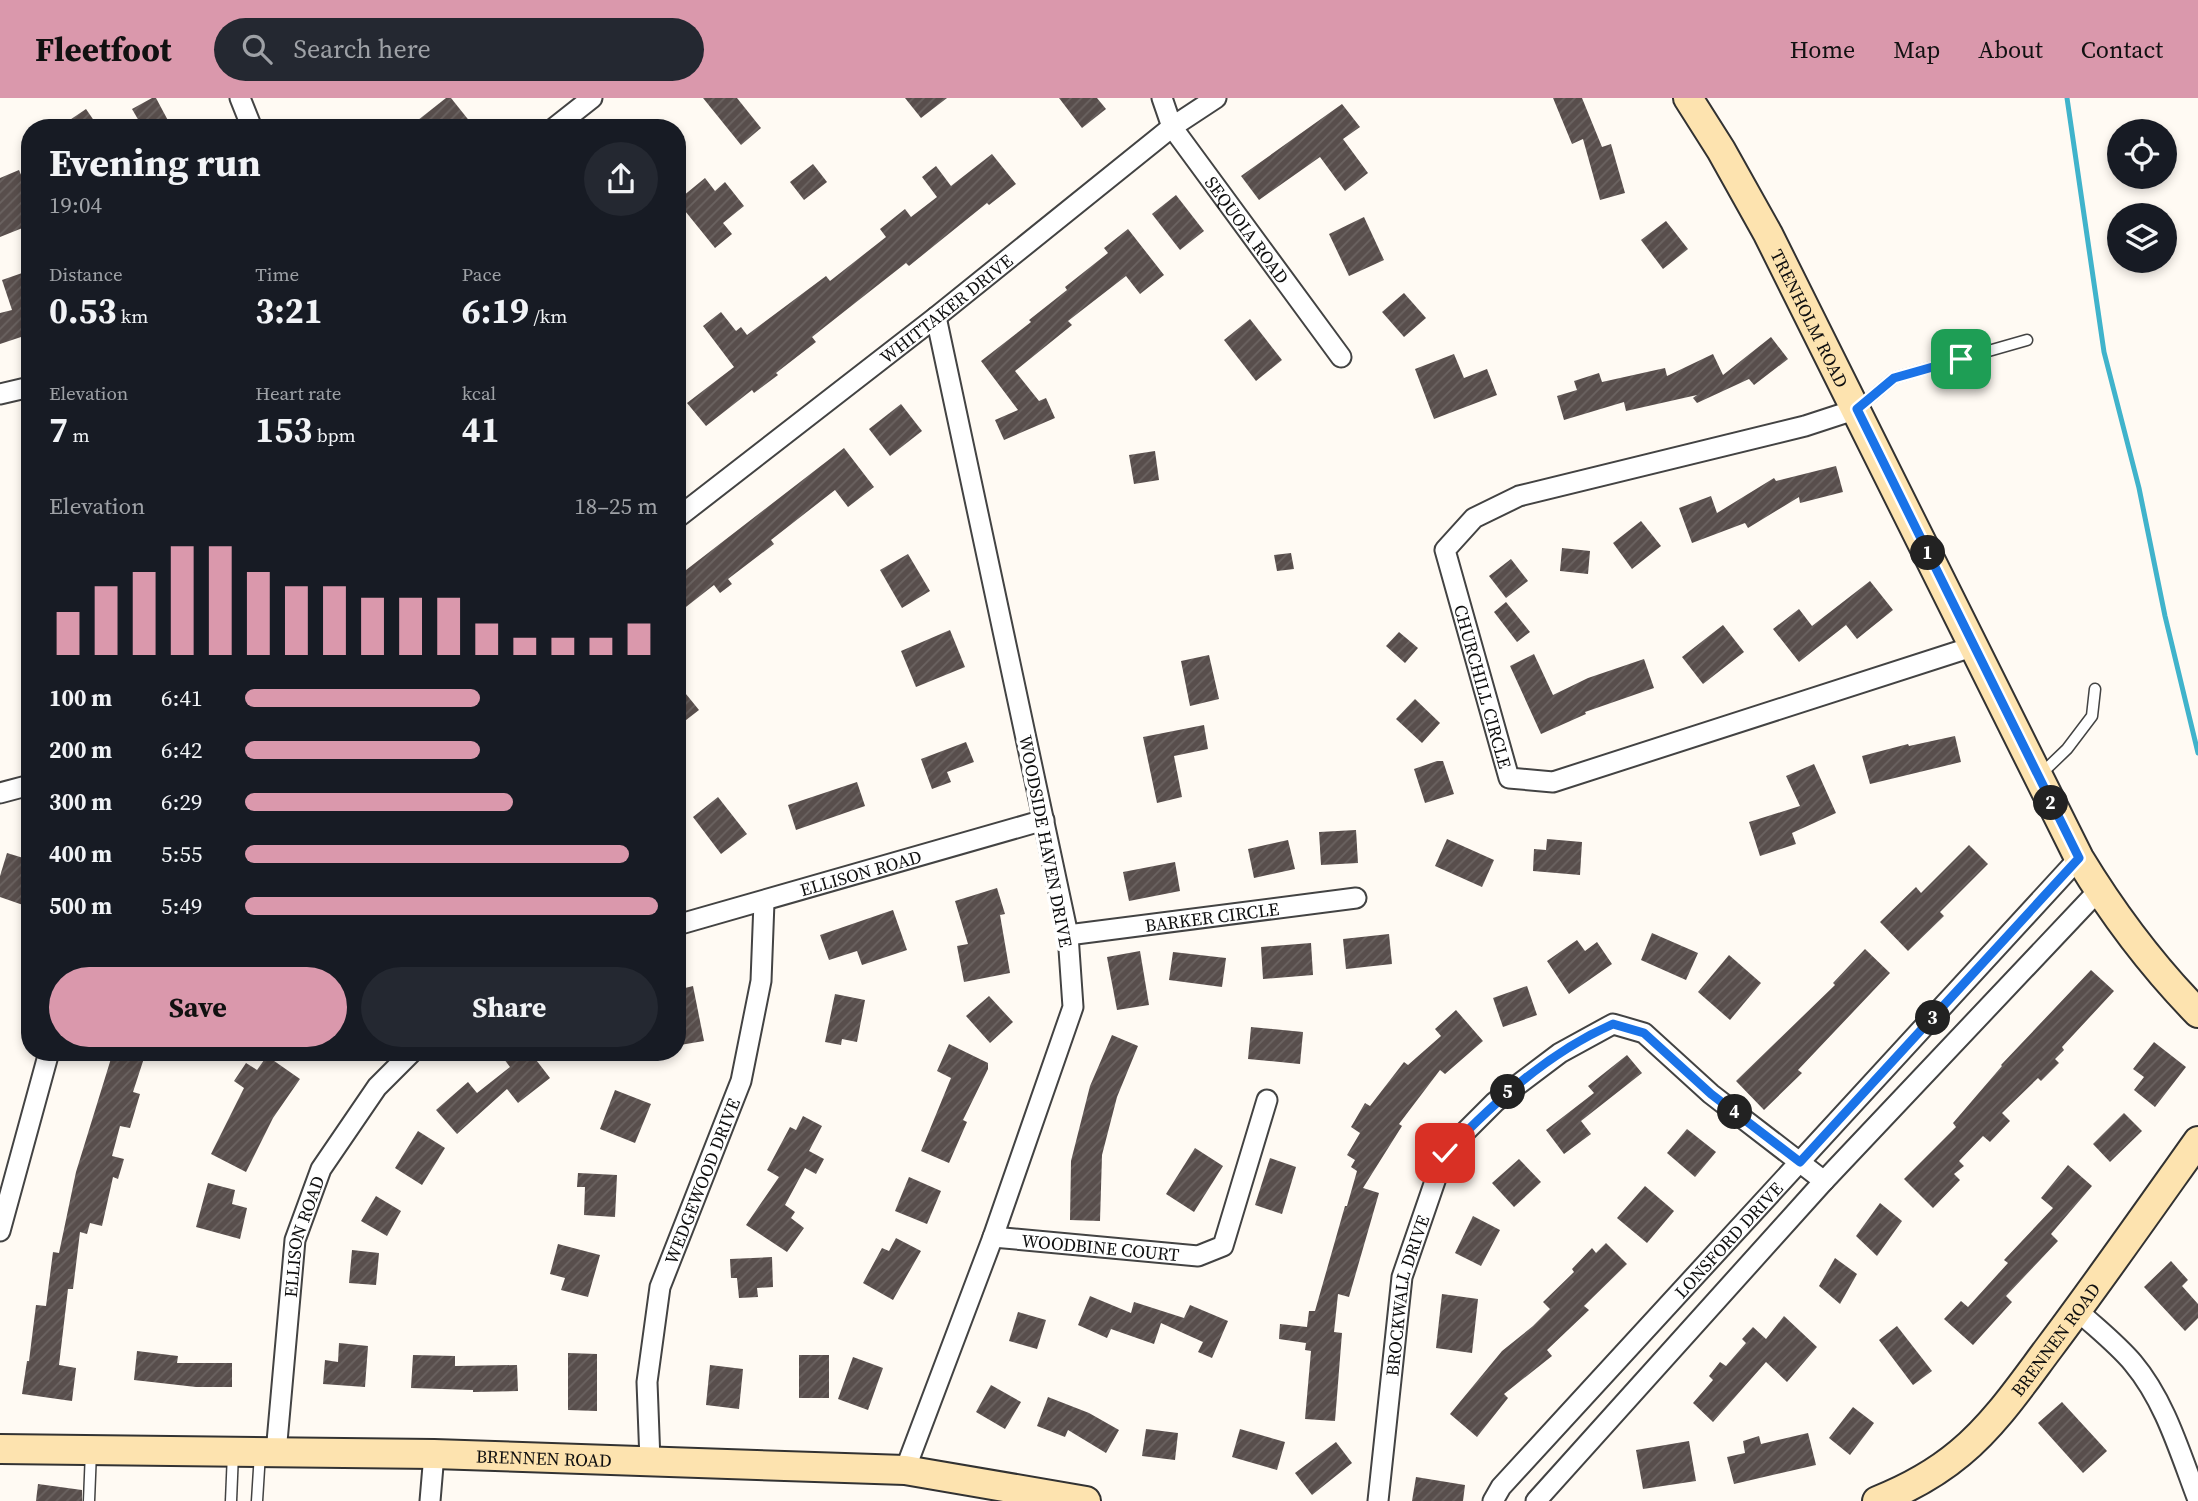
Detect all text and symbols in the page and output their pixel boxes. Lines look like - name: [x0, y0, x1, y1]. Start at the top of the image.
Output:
- search box: [214, 18, 704, 81]
- text: Fleetfoot: [35, 27, 172, 72]
- icon: search: [238, 30, 276, 68]
- text: Search here: [294, 31, 431, 67]
- text: Home: [1790, 33, 1855, 66]
- text: Map: [1893, 33, 1940, 66]
- text: About: [1978, 33, 2043, 66]
- text: Contact: [2081, 33, 2163, 66]
- map controls: [2107, 119, 2177, 273]
- button: locate: [2107, 119, 2177, 189]
- text: Evening run: [49, 137, 261, 189]
- button: share: [584, 142, 658, 216]
- street label: SEQUOIA ROAD: [1199, 171, 1295, 289]
- text: 19:04: [49, 189, 102, 221]
- button: layers: [2107, 203, 2177, 273]
- street label: TRENHOLM ROAD: [1765, 245, 1855, 392]
- street label: WHITTAKER DRIVE: [874, 248, 1018, 369]
- text: Distance: [49, 261, 123, 287]
- text: Time: [255, 261, 299, 287]
- text: Pace: [462, 261, 501, 287]
- text: 0.53: [49, 287, 116, 335]
- text: 3:21: [255, 287, 323, 335]
- text: 6:19: [462, 287, 529, 335]
- text: km: [116, 303, 148, 329]
- text: /km: [529, 303, 567, 329]
- pin: [1931, 329, 1991, 389]
- icon: arrive: [1942, 340, 1980, 378]
- text: Elevation: [49, 380, 128, 406]
- text: Heart rate: [255, 380, 341, 406]
- text: kcal: [462, 380, 496, 406]
- text: 7: [49, 406, 68, 454]
- text: 153: [255, 406, 312, 454]
- text: 41: [462, 406, 500, 454]
- text: m: [68, 422, 90, 448]
- text: bpm: [312, 422, 356, 448]
- text: Elevation: [49, 490, 145, 522]
- text: 18–25 m: [574, 490, 658, 522]
- pin: 1: [1910, 536, 1946, 570]
- text: 1: [1922, 539, 1933, 565]
- street label: CHURCHILL CIRCLE: [1448, 601, 1518, 771]
- text: 100 m: [49, 682, 112, 714]
- text: 6:41: [161, 682, 202, 714]
- street label: WOODSIDE HAVEN DRIVE: [1013, 733, 1079, 949]
- text: 200 m: [49, 734, 112, 766]
- text: 6:42: [161, 734, 202, 766]
- text: 300 m: [49, 786, 112, 818]
- text: 6:29: [161, 786, 202, 818]
- pin: 2: [2034, 786, 2068, 820]
- text: 2: [2045, 789, 2056, 815]
- text: 400 m: [49, 838, 112, 870]
- text: 5:55: [161, 838, 202, 870]
- street label: ELLISON ROAD: [797, 843, 924, 902]
- text: 500 m: [49, 890, 112, 922]
- text: 5:49: [161, 890, 202, 922]
- street label: BARKER CIRCLE: [1143, 895, 1281, 938]
- button: Save: [49, 967, 347, 1047]
- button: Share: [361, 967, 658, 1047]
- pin: 3: [1916, 1000, 1951, 1035]
- text: 3: [1927, 1004, 1938, 1030]
- pin: 5: [1490, 1074, 1526, 1110]
- text: 5: [1502, 1078, 1513, 1104]
- street label: WEDGEWOOD DRIVE: [658, 1094, 746, 1267]
- pin: 4: [1718, 1094, 1752, 1130]
- text: 4: [1729, 1098, 1740, 1124]
- pin: [1415, 1123, 1475, 1183]
- icon: check: [1426, 1134, 1464, 1172]
- street label: ELLISON ROAD: [277, 1172, 330, 1298]
- street label: LONSFORD DRIVE: [1668, 1176, 1788, 1303]
- street label: BROCKWALL DRIVE: [1379, 1211, 1435, 1377]
- street label: WOODBINE COURT: [1021, 1227, 1181, 1267]
- street label: BRENNEN ROAD: [2005, 1277, 2106, 1401]
- street label: BRENNEN ROAD: [476, 1443, 612, 1473]

